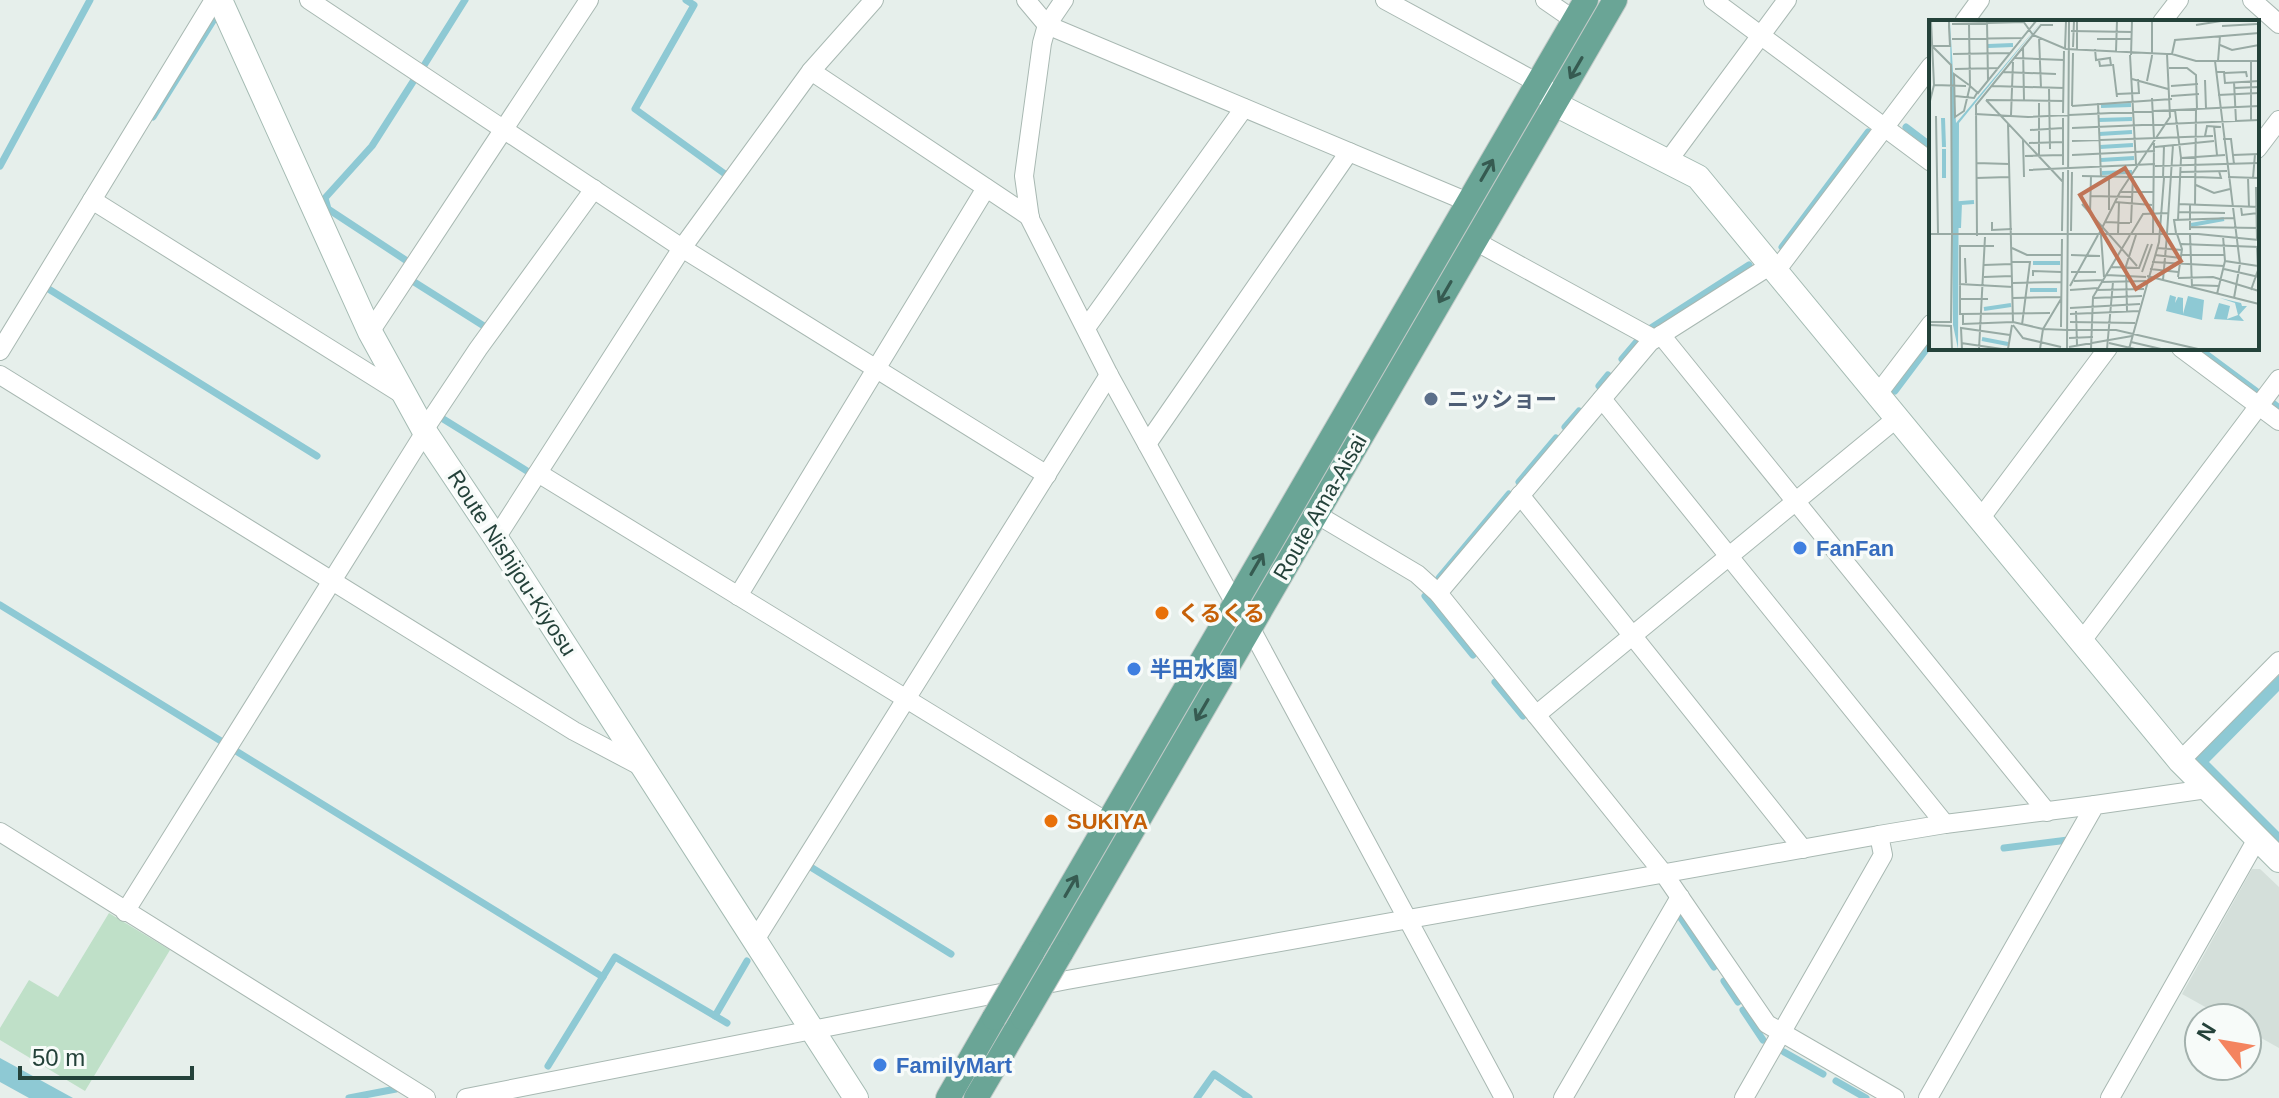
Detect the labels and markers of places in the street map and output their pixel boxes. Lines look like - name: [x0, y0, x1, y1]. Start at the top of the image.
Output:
- place label: ニッショー: [1447, 387, 1557, 412]
- marker: ニッショー: [1422, 390, 1440, 408]
- place label: FanFan: [1816, 536, 1894, 561]
- marker: FanFan: [1791, 539, 1809, 557]
- place label: くるくる: [1178, 601, 1265, 626]
- marker: くるくる: [1153, 604, 1171, 622]
- place label: 半田水園: [1150, 657, 1238, 682]
- marker: 半田水園: [1125, 660, 1143, 678]
- place label: SUKIYA: [1067, 809, 1148, 834]
- marker: SUKIYA: [1042, 812, 1060, 830]
- place label: FamilyMart: [896, 1053, 1013, 1078]
- marker: FamilyMart: [871, 1056, 889, 1074]

